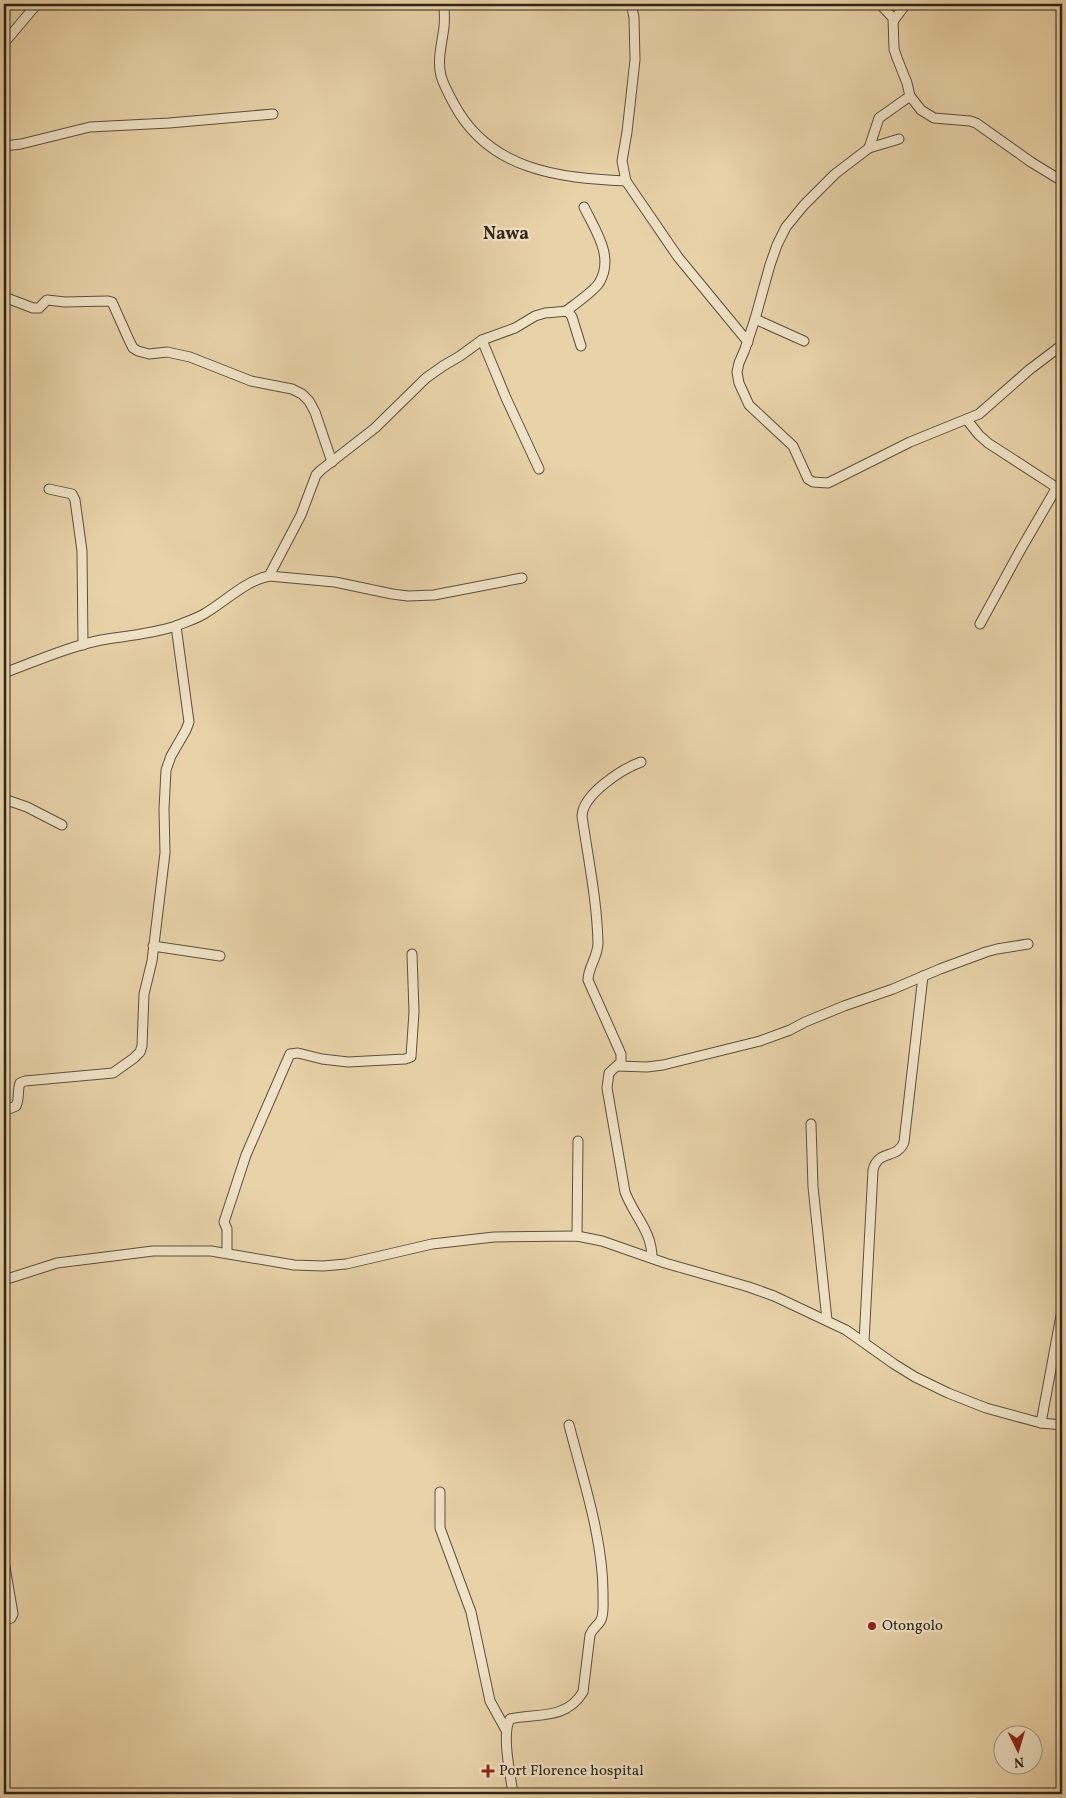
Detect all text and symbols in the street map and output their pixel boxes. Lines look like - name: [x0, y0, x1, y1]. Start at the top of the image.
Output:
- district label: Nawa: [483, 222, 529, 247]
- place label: Otongolo: [882, 1616, 943, 1637]
- marker: Otongolo: [866, 1620, 878, 1632]
- north arrow: [994, 1726, 1044, 1776]
- text: N: [1013, 1752, 1025, 1771]
- place label: Port Florence hospital: [499, 1761, 644, 1782]
- marker: Port Florence hospital: [481, 1764, 495, 1778]

